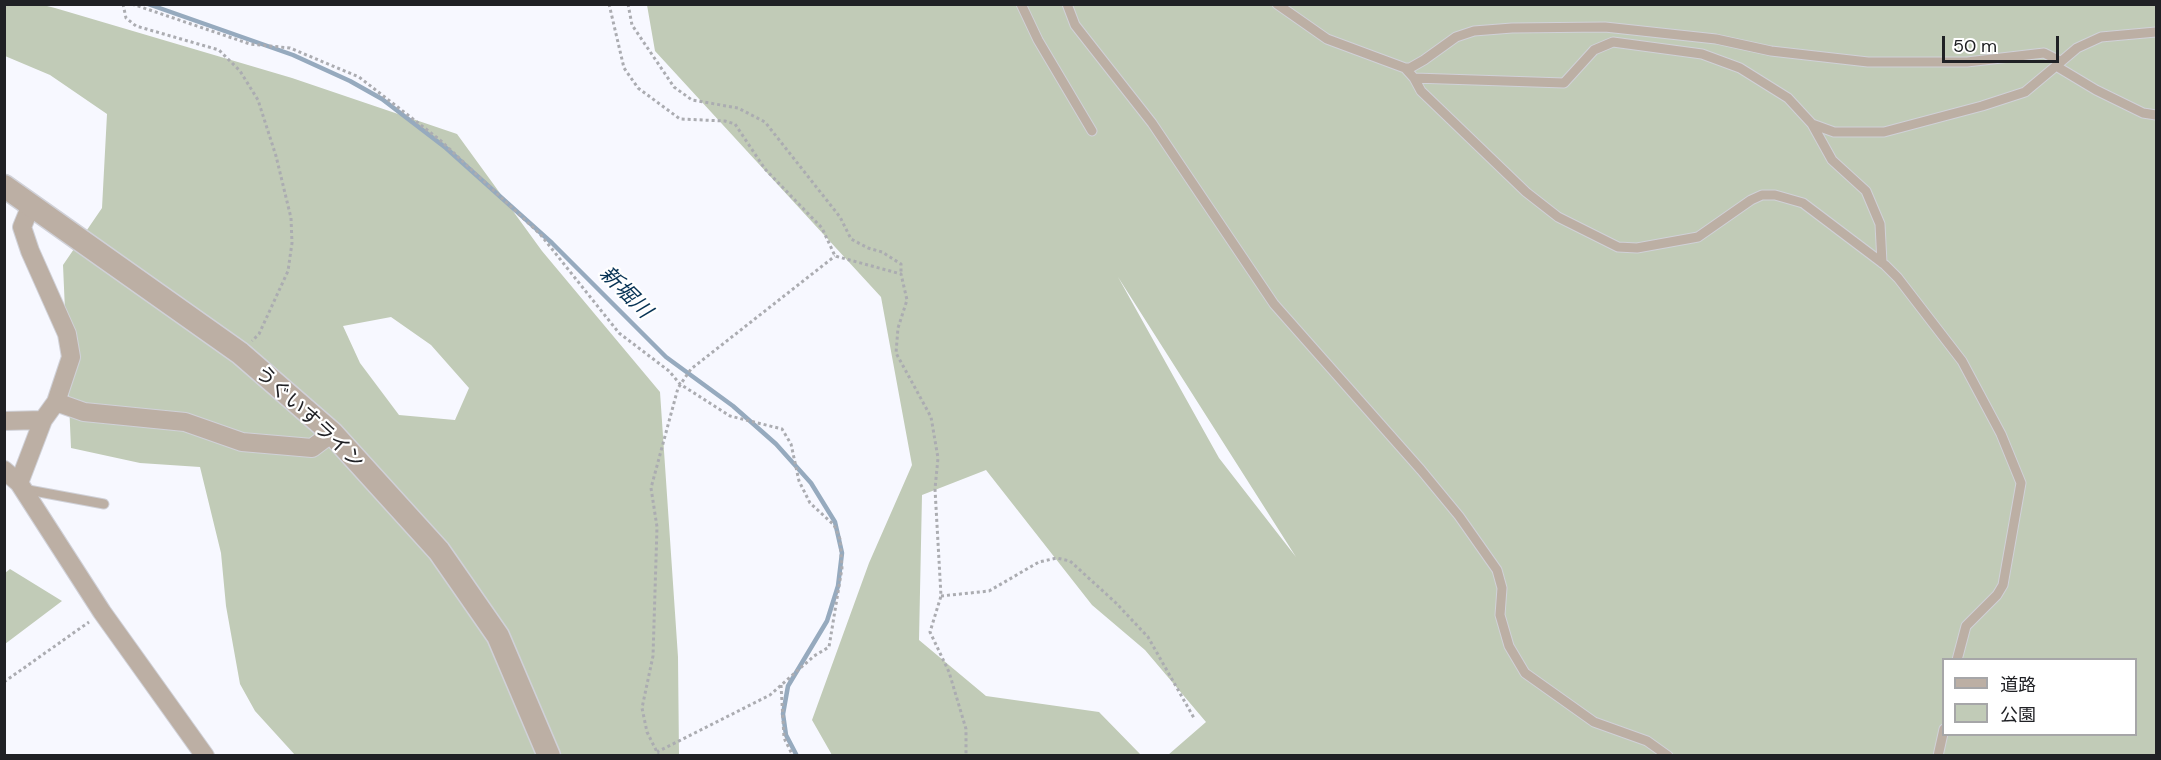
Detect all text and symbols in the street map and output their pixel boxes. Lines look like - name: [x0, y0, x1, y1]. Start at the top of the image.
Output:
- scale bar: [1945, 24, 2062, 62]
- text: 50 m: [1953, 34, 1997, 58]
- water label: 新堀川: [594, 262, 656, 324]
- street label: うぐいすライン: [250, 361, 368, 475]
- legend: [1942, 658, 2137, 736]
- text: 道路: [2000, 673, 2036, 697]
- text: 公園: [2000, 703, 2036, 727]

